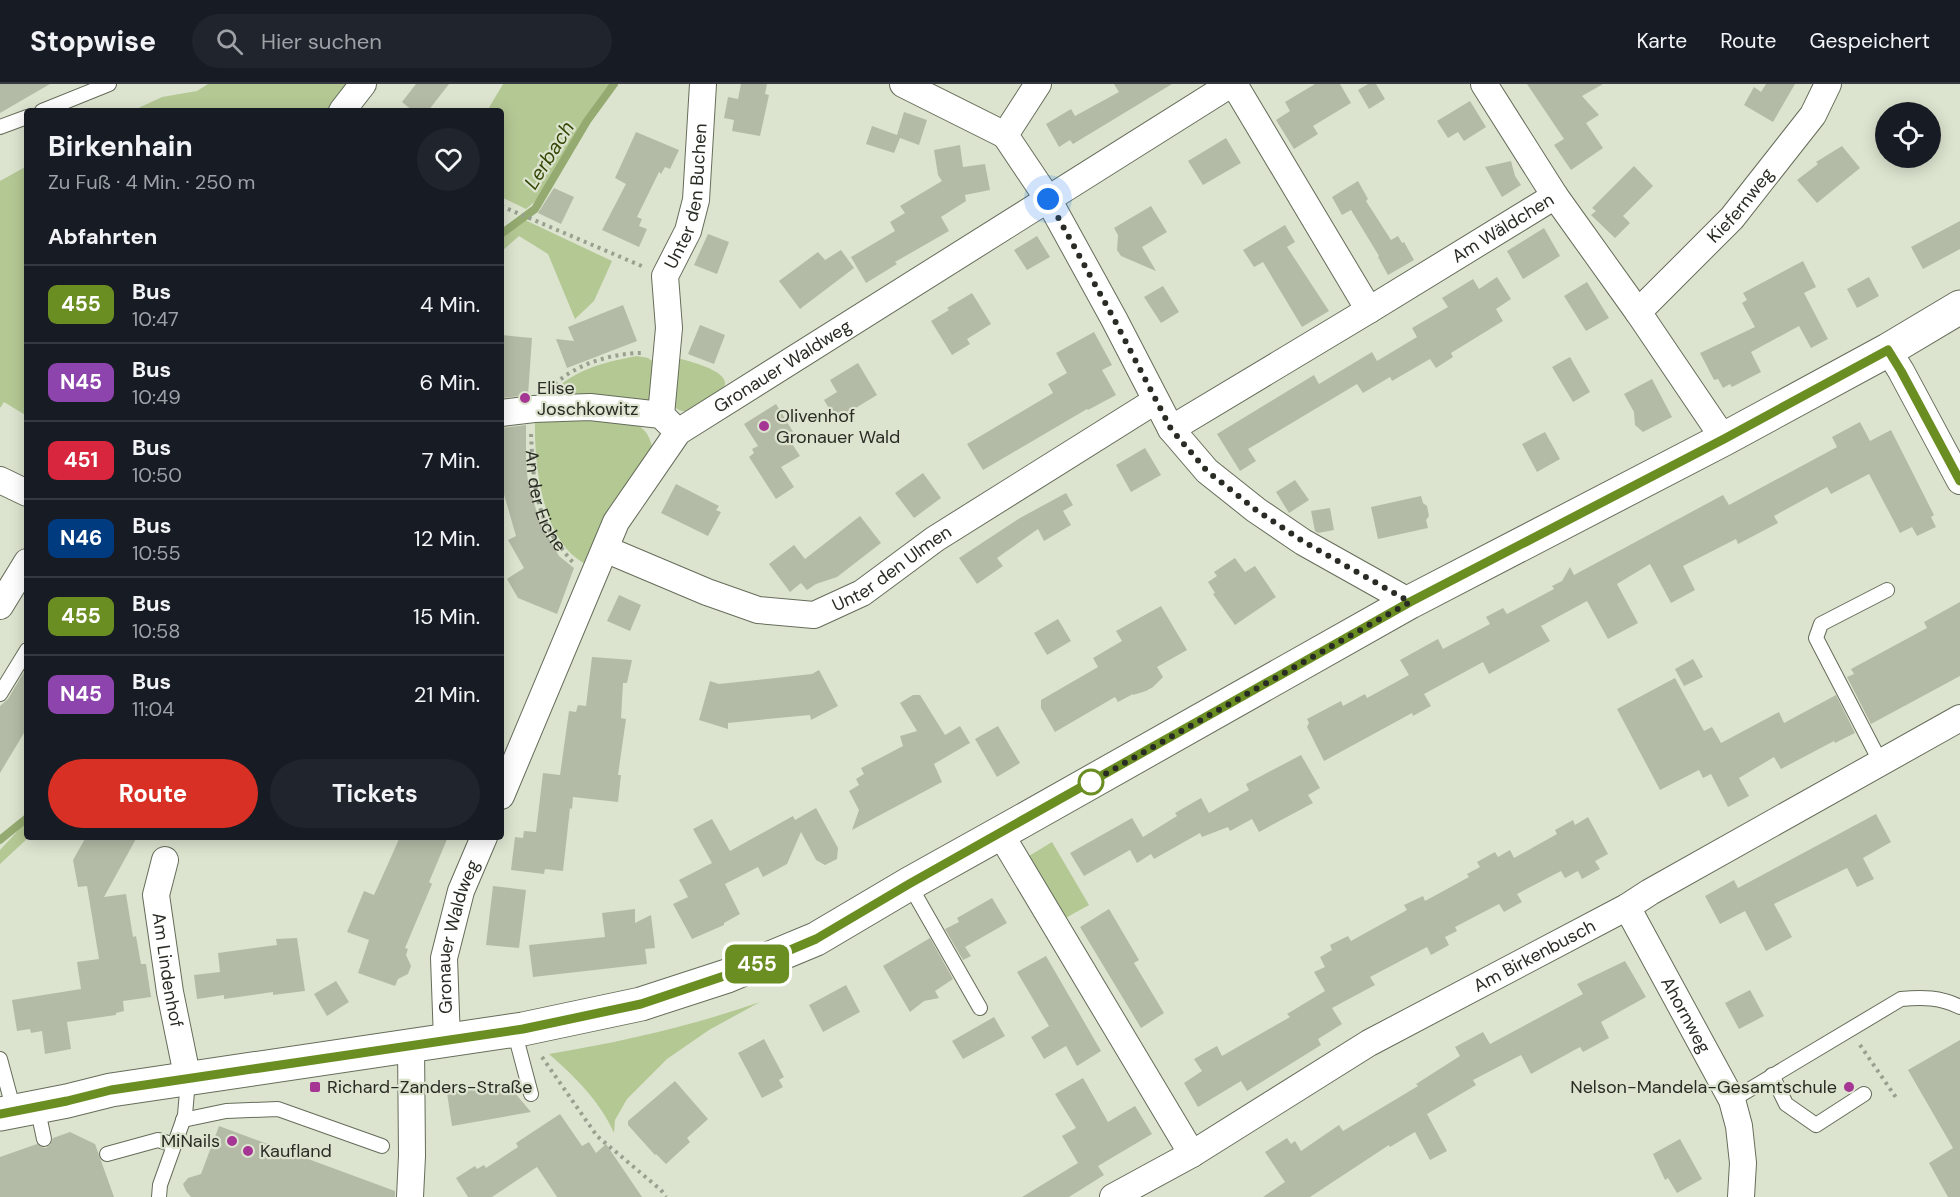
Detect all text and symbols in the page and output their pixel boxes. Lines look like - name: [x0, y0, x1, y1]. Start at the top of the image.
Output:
- search box: [192, 14, 612, 68]
- text: Stopwise: [30, 23, 156, 60]
- icon: search: [213, 25, 246, 58]
- text: Hier suchen: [261, 27, 382, 56]
- text: Karte: [1636, 27, 1687, 55]
- text: Route: [1720, 27, 1776, 55]
- text: Gespeichert: [1809, 27, 1930, 55]
- map controls: [1875, 102, 1941, 168]
- button: locate: [1875, 102, 1941, 168]
- water label: Lerbach: [518, 116, 580, 194]
- street label: Unter den Buchen: [659, 123, 713, 273]
- text: Birkenhain: [48, 128, 193, 165]
- button: heart: [417, 128, 480, 191]
- street label: Kiefernweg: [1702, 163, 1779, 248]
- text: Zu Fuß · 4 Min. · 250 m: [48, 169, 255, 195]
- your location: [1033, 184, 1063, 214]
- street label: Am Wäldchen: [1447, 188, 1558, 268]
- text: Abfahrten: [48, 222, 157, 251]
- text: Bus: [132, 277, 171, 306]
- text: 455: [61, 290, 101, 318]
- text: 4 Min.: [420, 290, 480, 319]
- text: 10:47: [132, 306, 179, 332]
- street label: Gronauer Waldweg: [709, 314, 856, 418]
- text: Bus: [132, 355, 171, 384]
- text: N45: [60, 368, 102, 396]
- text: 6 Min.: [420, 368, 480, 397]
- place label: Elise Joschkowitz: [537, 376, 638, 421]
- text: 10:49: [132, 384, 181, 410]
- marker: Elise Joschkowitz: [518, 391, 532, 405]
- place label: Olivenhof Gronauer Wald: [776, 404, 900, 449]
- marker: Olivenhof Gronauer Wald: [757, 419, 771, 433]
- text: Bus: [132, 433, 171, 462]
- text: 451: [64, 446, 98, 474]
- text: 7 Min.: [422, 446, 480, 475]
- street label: An der Eiche: [520, 449, 572, 557]
- text: 10:50: [132, 462, 182, 488]
- text: Bus: [132, 511, 172, 540]
- street label: Unter den Ulmen: [828, 520, 956, 617]
- text: N46: [60, 524, 102, 552]
- text: 12 Min.: [414, 524, 480, 553]
- text: 10:55: [132, 540, 181, 566]
- text: Bus: [132, 589, 171, 618]
- text: 455: [61, 602, 101, 630]
- text: 15 Min.: [413, 602, 480, 631]
- text: 10:58: [132, 618, 180, 644]
- text: Bus: [132, 667, 171, 696]
- text: N45: [60, 680, 102, 708]
- text: 21 Min.: [414, 680, 480, 709]
- text: 11:04: [132, 696, 174, 722]
- button: Route: [48, 759, 258, 828]
- button: Tickets: [270, 759, 480, 828]
- unlabelled marker: [1078, 769, 1104, 795]
- street label: Gronauer Waldweg: [432, 856, 485, 1015]
- street label: Am Lindenhof: [147, 911, 189, 1030]
- street label: Am Birkenbusch: [1469, 914, 1600, 998]
- line badge: 455: [722, 944, 792, 984]
- text: 455: [737, 950, 777, 978]
- street label: Ahornweg: [1655, 973, 1716, 1058]
- place label: Richard-Zanders-Straße: [327, 1075, 532, 1099]
- place label: Nelson-Mandela-Gesamtschule: [1570, 1075, 1837, 1099]
- marker: Richard-Zanders-Straße: [308, 1080, 322, 1094]
- marker: Nelson-Mandela-Gesamtschule: [1842, 1080, 1856, 1094]
- place label: MiNails: [161, 1129, 220, 1153]
- marker: MiNails: [225, 1134, 239, 1148]
- place label: Kaufland: [260, 1139, 332, 1163]
- marker: Kaufland: [241, 1144, 255, 1158]

